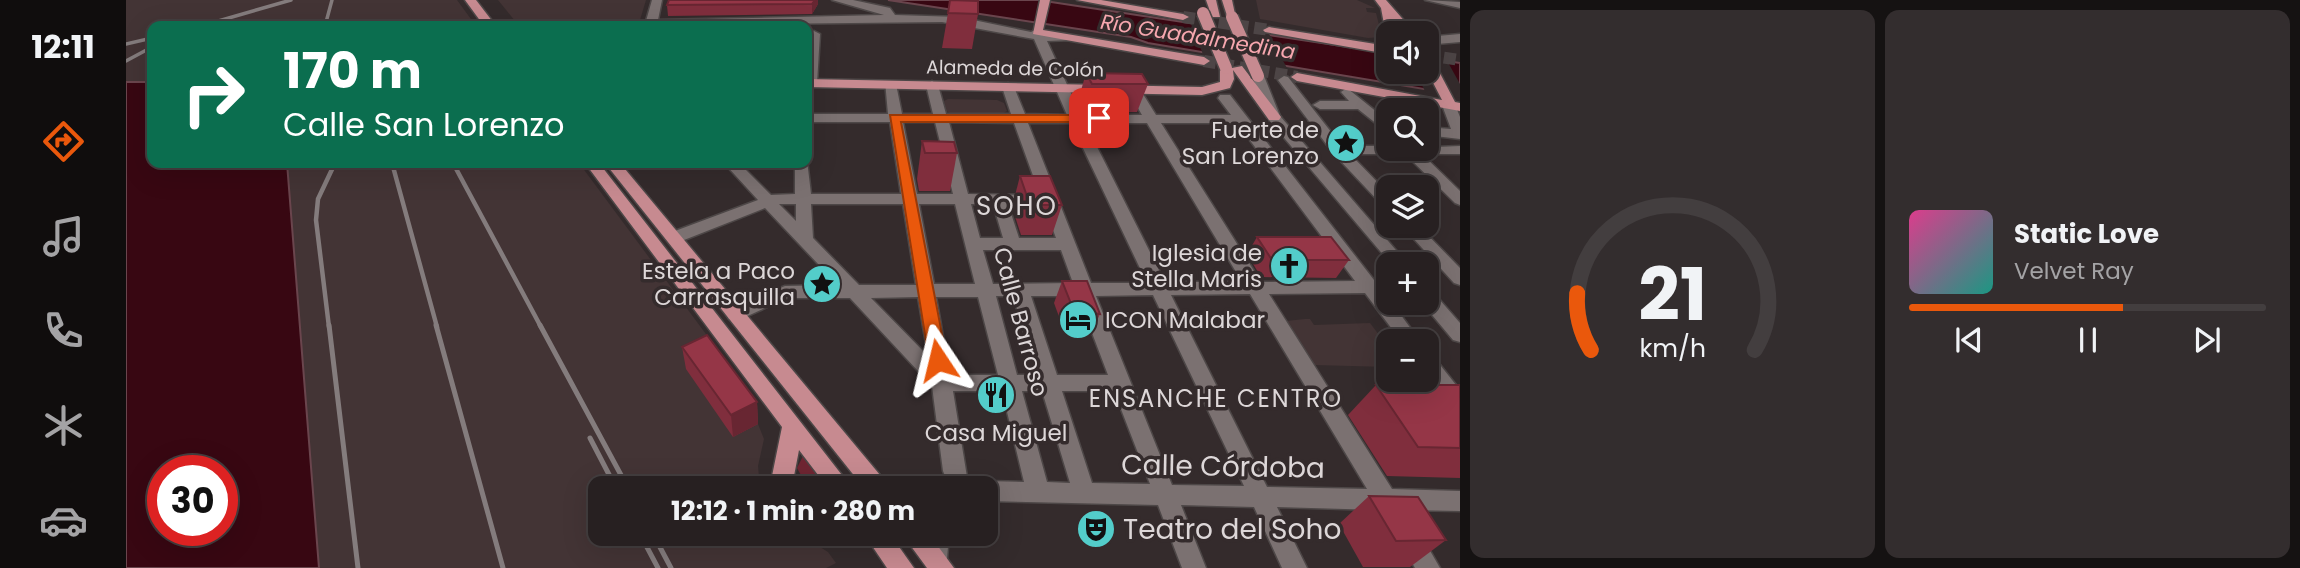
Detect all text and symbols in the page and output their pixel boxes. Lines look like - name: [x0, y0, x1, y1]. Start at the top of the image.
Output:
- water label: Río Guadalmedina: [1099, 7, 1298, 66]
- map controls: [1376, 21, 1439, 392]
- button: sound: [1376, 21, 1439, 84]
- text: 12:11: [31, 24, 95, 69]
- text: 170 m: [283, 37, 422, 105]
- icon: right: [168, 49, 259, 140]
- street label: Alameda de Colón: [926, 53, 1104, 84]
- pin: [1069, 88, 1129, 148]
- button: search: [1376, 98, 1439, 161]
- icon: arrive: [1080, 99, 1118, 137]
- text: Calle San Lorenzo: [283, 102, 565, 147]
- place label: Fuerte de San Lorenzo: [1182, 114, 1319, 172]
- icon: directions: [39, 117, 88, 166]
- place icon: Fuerte de San Lorenzo: [1325, 122, 1367, 164]
- button: layers: [1376, 175, 1439, 238]
- district label: SOHO: [976, 188, 1058, 224]
- icon: music: [39, 212, 88, 261]
- text: Static Love: [2014, 216, 2159, 252]
- place label: Iglesia de Stella Maris: [1131, 237, 1262, 295]
- street label: Calle Barroso: [986, 244, 1056, 400]
- text: 21: [1638, 244, 1707, 345]
- church icon: Iglesia de Stella Maris: [1268, 245, 1310, 287]
- button: +: [1376, 252, 1439, 315]
- place label: Estela a Paco Carrasquilla: [642, 255, 795, 313]
- text: Velvet Ray: [2014, 255, 2134, 287]
- place icon: Estela a Paco Carrasquilla: [801, 263, 843, 305]
- hotel icon: ICON Malabar: [1057, 299, 1099, 341]
- place label: ICON Malabar: [1105, 304, 1265, 336]
- icon: phone: [39, 306, 88, 355]
- icon: previous: [1950, 321, 1988, 359]
- icon: pause: [2069, 321, 2107, 359]
- icon: next: [2188, 321, 2226, 359]
- position arrow: [901, 323, 975, 397]
- button: −: [1376, 329, 1439, 392]
- text: km/h: [1639, 331, 1706, 366]
- restaurant icon: Casa Miguel: [975, 374, 1017, 416]
- district label: ENSANCHE CENTRO: [1089, 382, 1343, 415]
- icon: climate: [39, 401, 88, 450]
- place label: Casa Miguel: [925, 417, 1067, 449]
- street label: Calle Córdoba: [1121, 445, 1325, 488]
- speed limit sign: 30: [147, 455, 238, 546]
- text: 12:12 · 1 min · 280 m: [671, 493, 915, 529]
- icon: car: [39, 496, 88, 545]
- theatre icon: Teatro del Soho: [1075, 508, 1117, 550]
- place label: Teatro del Soho: [1123, 510, 1341, 549]

